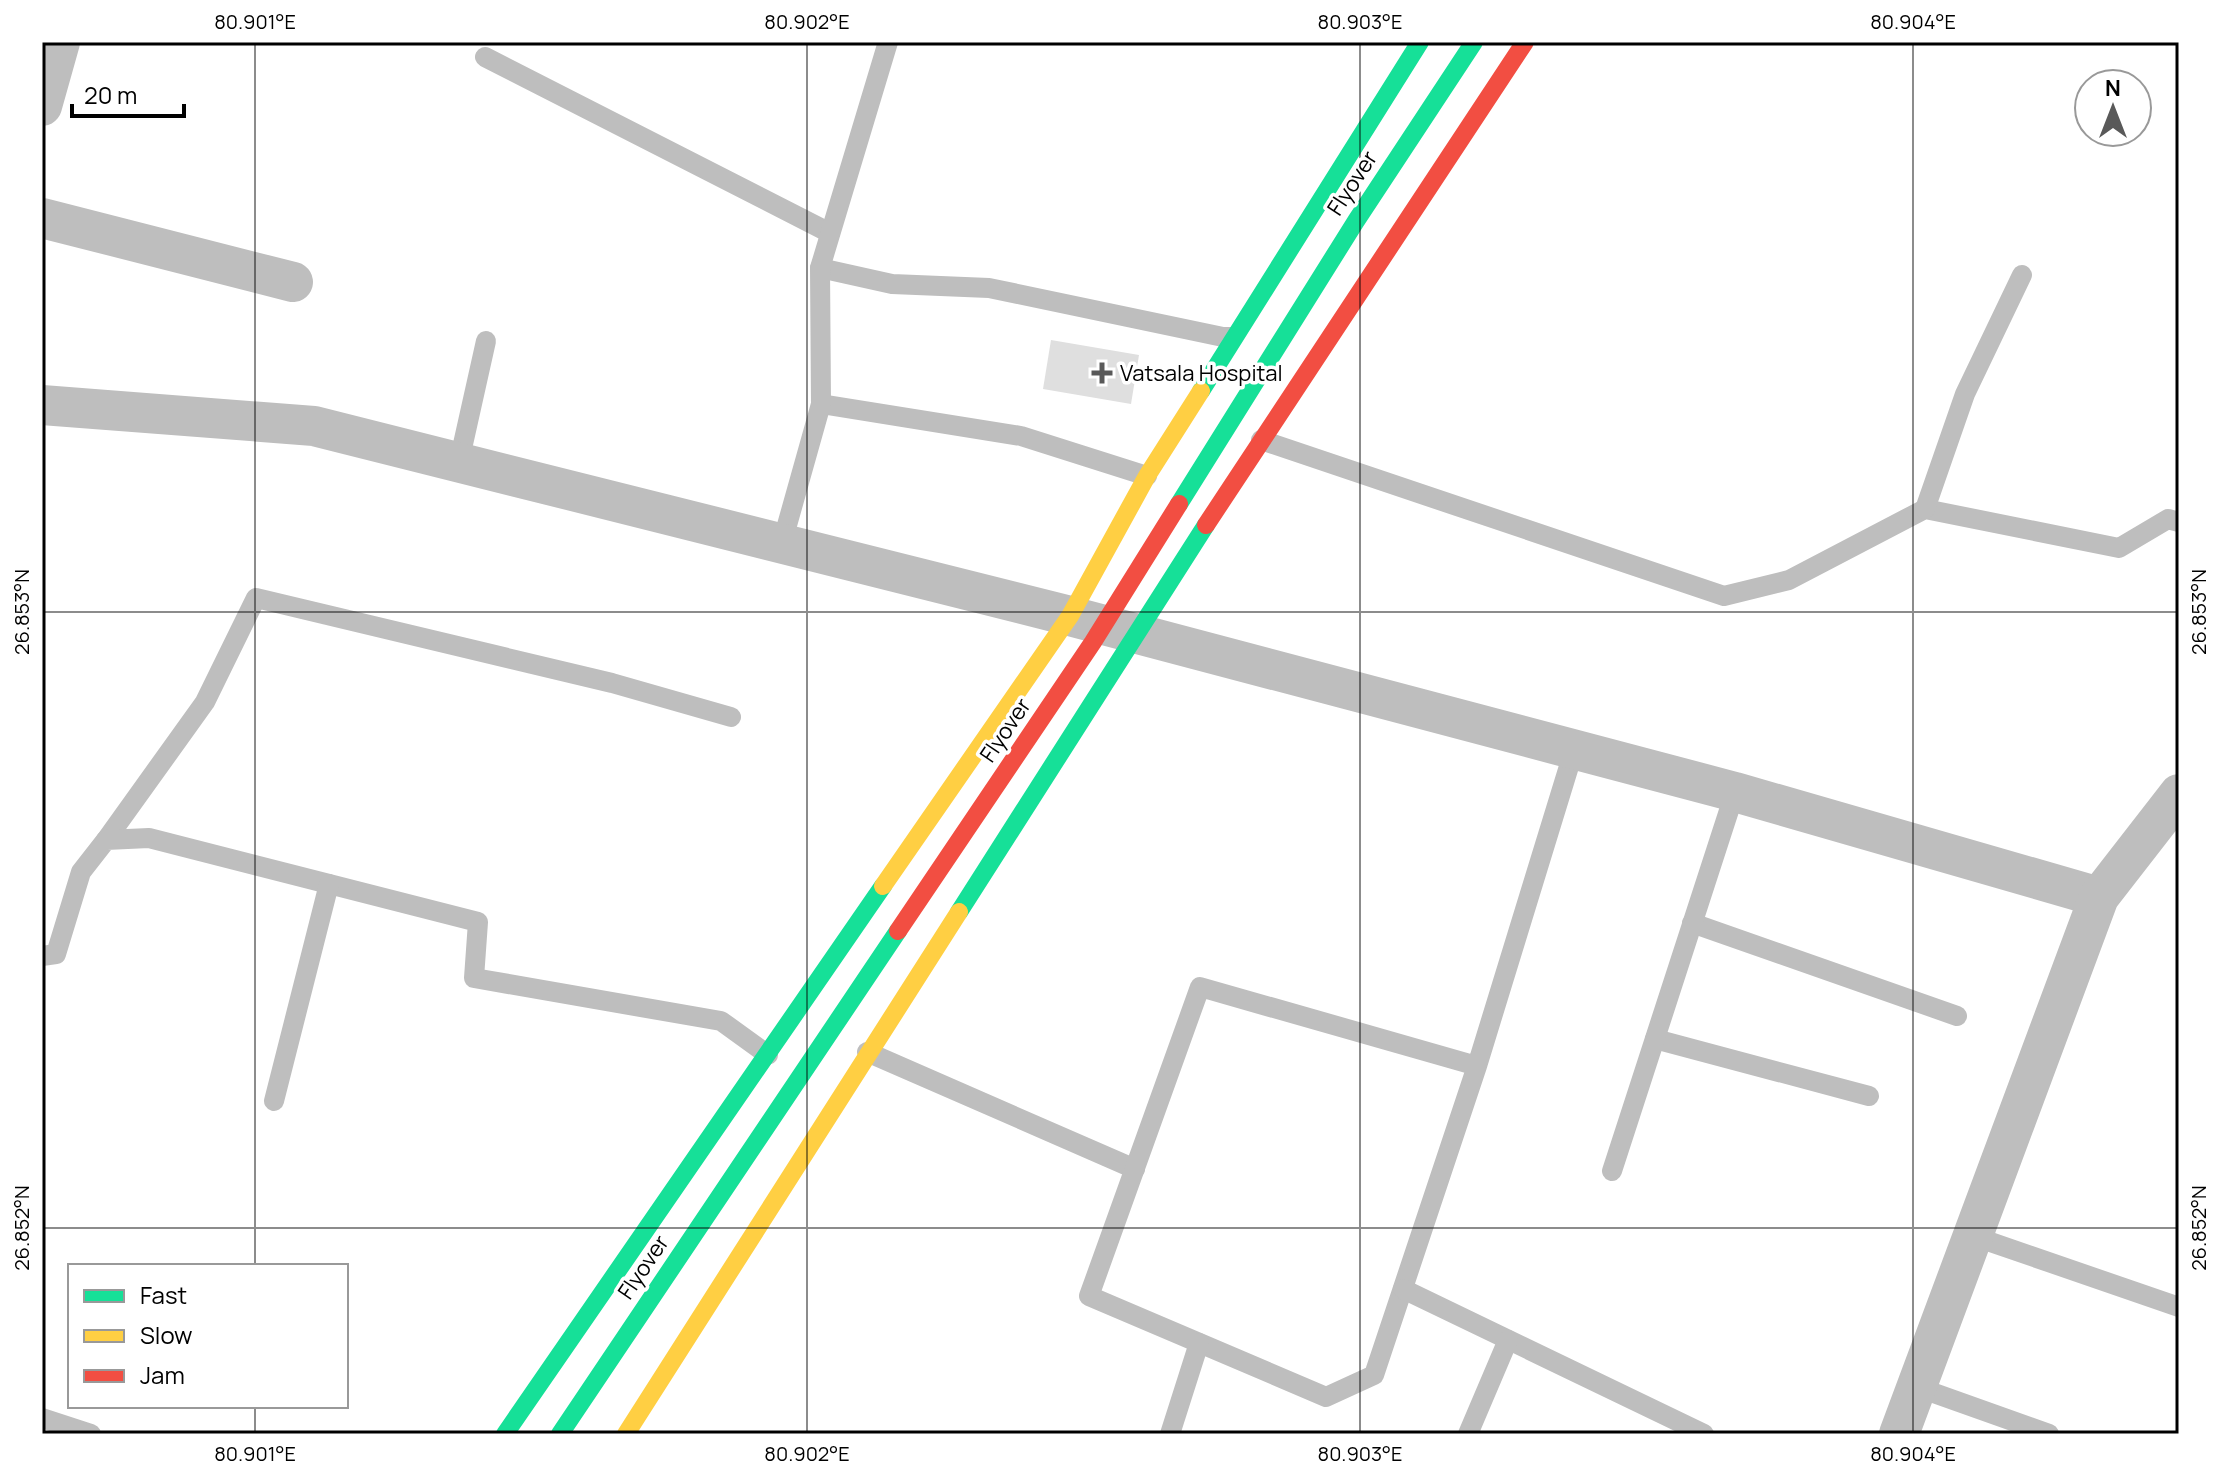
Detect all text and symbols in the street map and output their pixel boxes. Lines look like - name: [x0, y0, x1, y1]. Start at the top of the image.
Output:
- text: 80.901°E: [214, 8, 296, 35]
- text: 80.902°E: [764, 8, 850, 35]
- text: 80.903°E: [1318, 8, 1402, 35]
- text: 80.904°E: [1870, 8, 1956, 35]
- scale bar: [72, 68, 184, 118]
- north arrow: [2073, 68, 2153, 148]
- text: N: [2105, 73, 2121, 103]
- text: 20 m: [84, 78, 137, 111]
- street label: Flyover: [1320, 145, 1384, 221]
- place label: Vatsala Hospital: [1120, 358, 1283, 388]
- marker: Vatsala Hospital: [1091, 362, 1113, 384]
- text: 26.853°N: [8, 569, 35, 655]
- text: 26.853°N: [2185, 569, 2212, 655]
- street label: Flyover: [973, 692, 1037, 768]
- text: 26.852°N: [8, 1185, 35, 1271]
- text: 26.852°N: [2185, 1185, 2212, 1271]
- street label: Flyover: [611, 1229, 675, 1305]
- legend: [68, 1264, 348, 1408]
- text: Fast: [140, 1278, 187, 1311]
- text: Slow: [140, 1318, 193, 1351]
- text: Jam: [140, 1358, 185, 1391]
- text: 80.901°E: [214, 1440, 296, 1467]
- text: 80.902°E: [764, 1440, 850, 1467]
- text: 80.903°E: [1318, 1440, 1402, 1467]
- text: 80.904°E: [1870, 1440, 1956, 1467]

